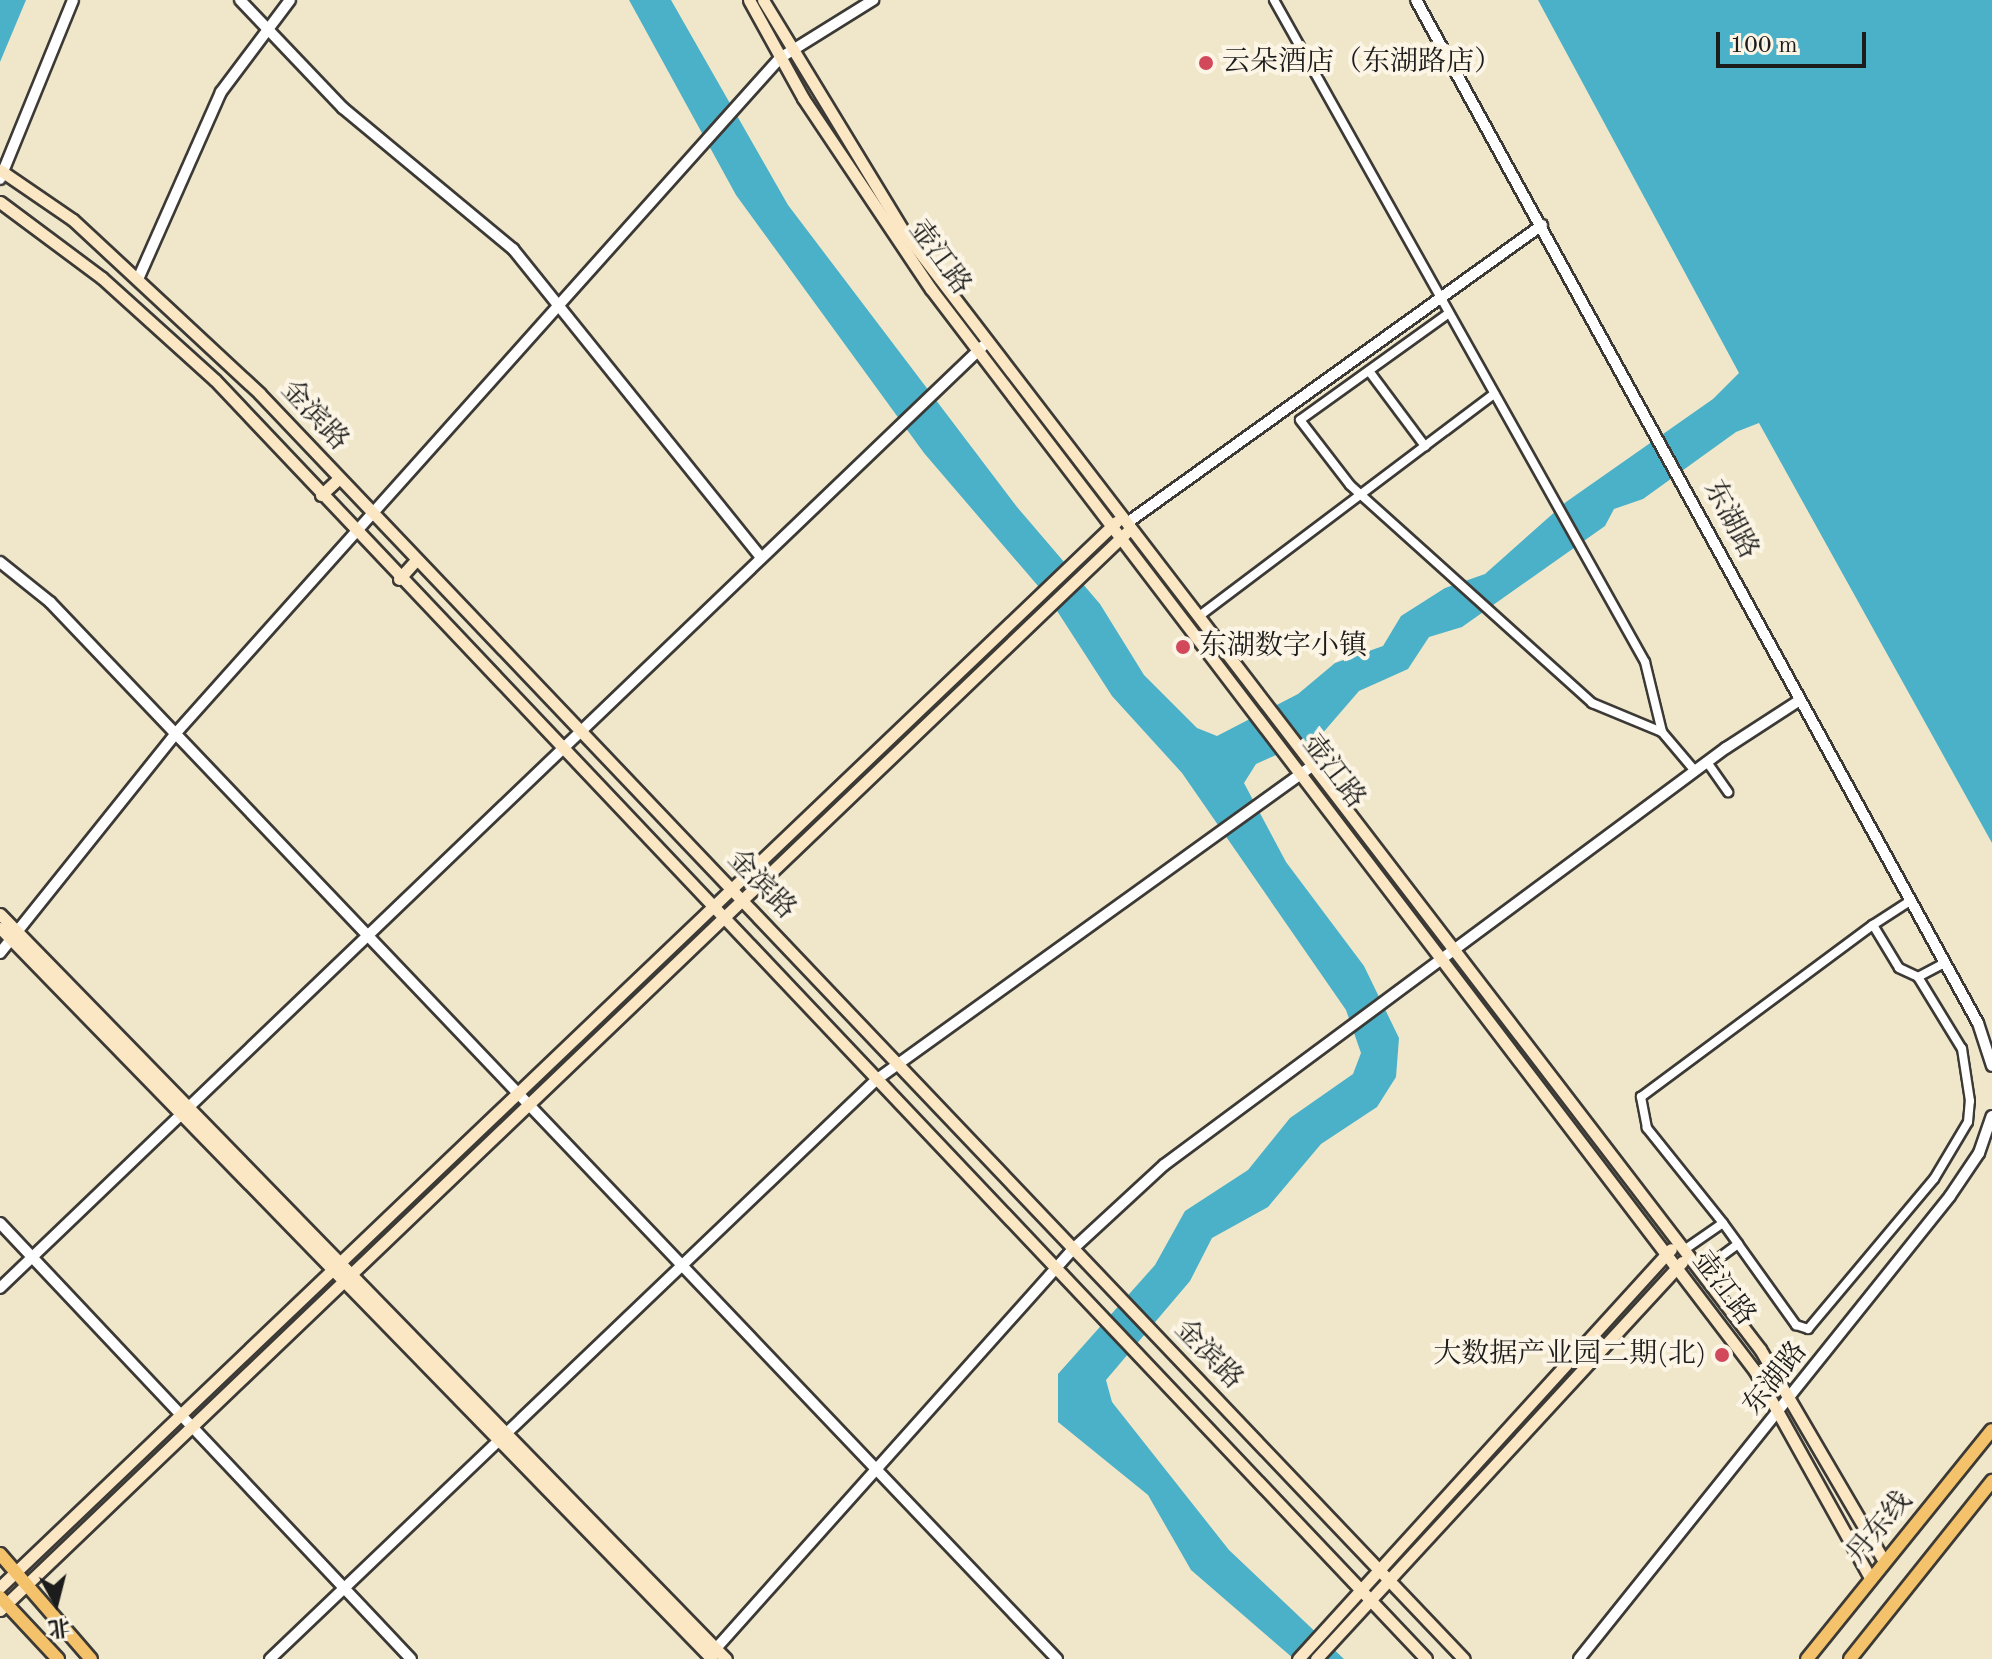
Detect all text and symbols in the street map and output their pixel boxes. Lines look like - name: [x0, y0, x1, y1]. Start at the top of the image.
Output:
- scale bar: [1720, 16, 1870, 66]
- text: 100 m: [1730, 34, 1798, 58]
- place label: 云朵酒店（东湖路店）: [1222, 46, 1502, 80]
- marker: 云朵酒店（东湖路店）: [1197, 54, 1215, 72]
- street label: 壶江路: [901, 214, 977, 302]
- street label: 金滨路: [273, 374, 355, 458]
- street label: 东湖路: [1695, 475, 1765, 565]
- place label: 东湖数字小镇: [1199, 630, 1367, 664]
- marker: 东湖数字小镇: [1174, 638, 1192, 656]
- street label: 壶江路: [1294, 728, 1372, 816]
- street label: 金滨路: [720, 843, 802, 927]
- street label: 壶江路: [1684, 1245, 1762, 1333]
- street label: 金滨路: [1167, 1313, 1249, 1397]
- street label: 东湖路: [1737, 1336, 1815, 1422]
- place label: 大数据产业园二期(北): [1433, 1338, 1706, 1372]
- marker: 大数据产业园二期(北): [1713, 1346, 1731, 1364]
- street label: 丹东线: [1840, 1485, 1920, 1571]
- north arrow: [16, 1563, 96, 1643]
- text: 北: [47, 1615, 71, 1639]

